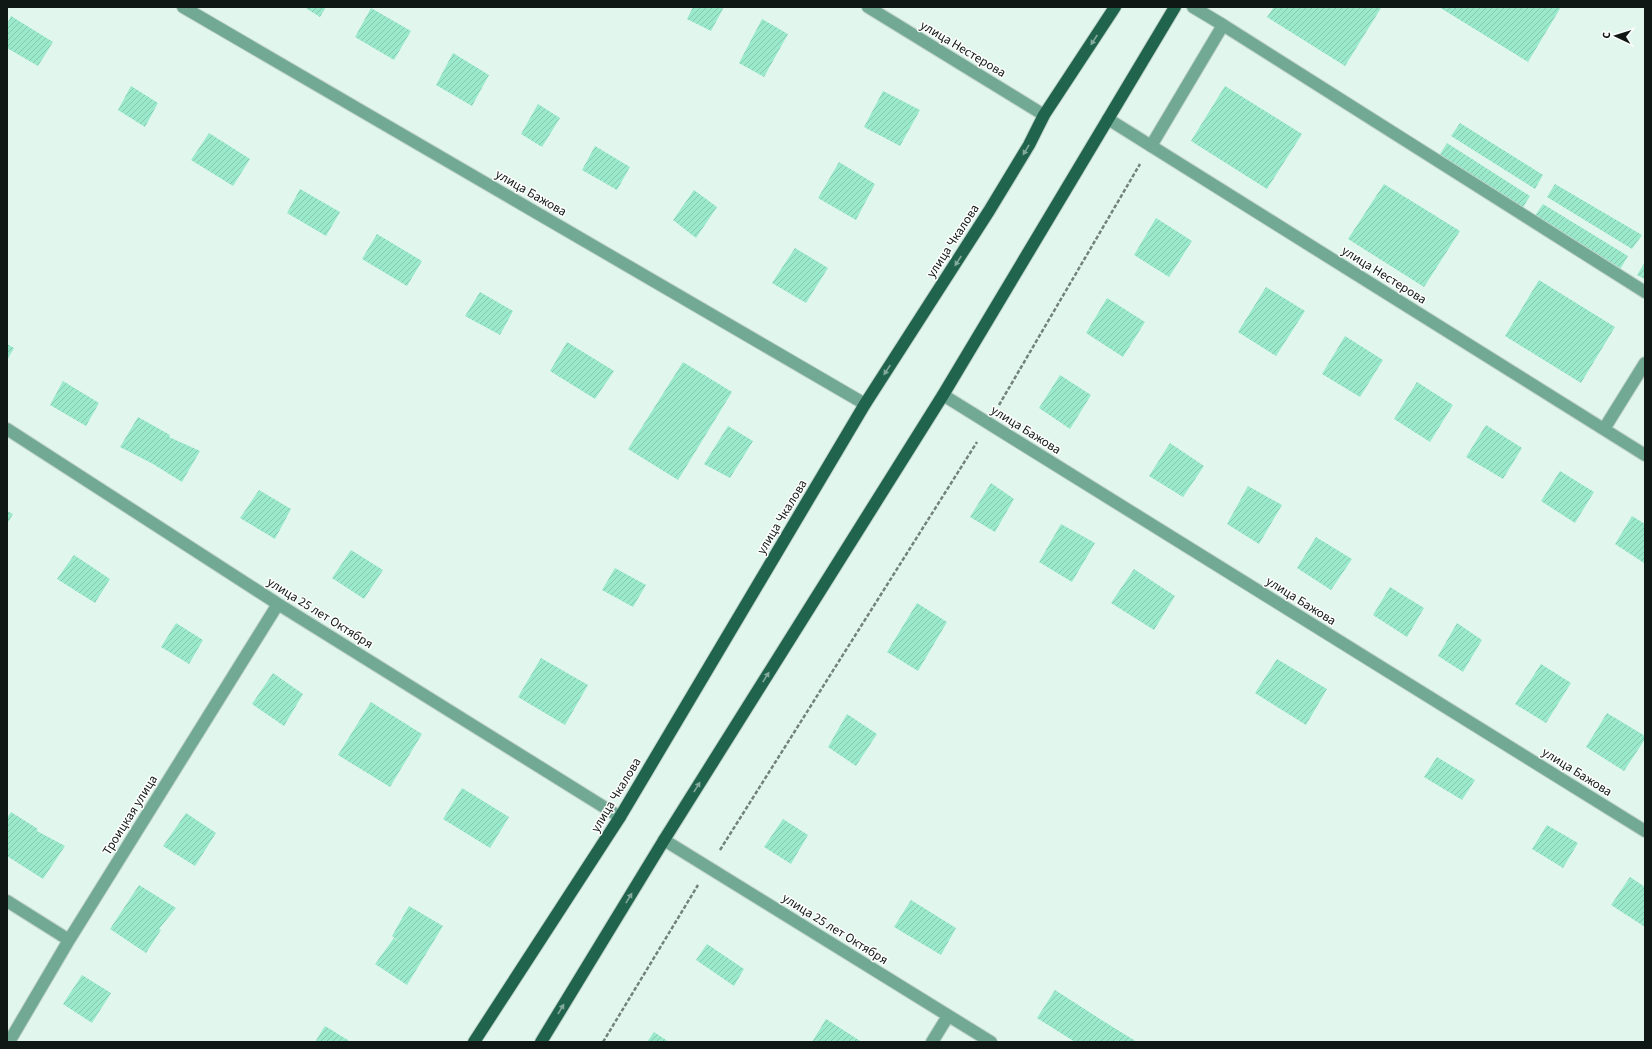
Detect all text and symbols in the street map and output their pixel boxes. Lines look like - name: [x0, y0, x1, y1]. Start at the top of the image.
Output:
- street label: улица Нестерова: [917, 16, 1009, 82]
- north arrow: [1596, 16, 1636, 56]
- text: С: [1599, 31, 1614, 39]
- one-way arrow: [1090, 34, 1098, 45]
- one-way arrow: [1022, 144, 1029, 156]
- street label: улица Бажова: [492, 165, 570, 221]
- street label: улица Чкалова: [922, 201, 984, 281]
- street label: улица Нестерова: [1338, 242, 1430, 308]
- one-way arrow: [954, 255, 961, 267]
- one-way arrow: [883, 365, 891, 375]
- street label: улица Бажова: [987, 401, 1065, 459]
- street label: улица Чкалова: [753, 476, 811, 558]
- street label: улица Бажова: [1262, 572, 1340, 630]
- street label: улица 25 лет Октября: [264, 573, 376, 653]
- one-way arrow: [763, 671, 770, 683]
- street label: улица Бажова: [1538, 743, 1616, 801]
- street label: улица Чкалова: [587, 754, 645, 836]
- street label: Троицкая улица: [98, 771, 162, 859]
- one-way arrow: [694, 781, 701, 793]
- street label: улица 25 лет Октября: [779, 889, 891, 969]
- one-way arrow: [626, 892, 633, 904]
- one-way arrow: [558, 1003, 565, 1015]

